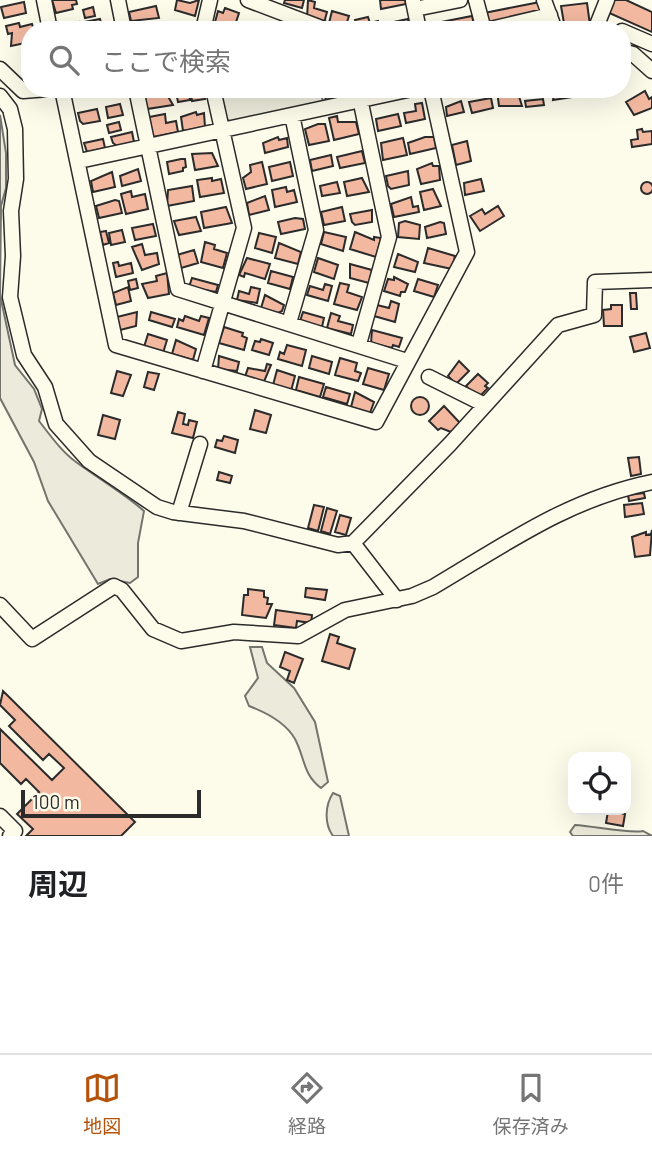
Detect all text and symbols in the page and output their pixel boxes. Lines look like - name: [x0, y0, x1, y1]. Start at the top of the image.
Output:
- search box: [21, 21, 631, 98]
- icon: search: [45, 41, 83, 79]
- text: ここで検索: [101, 45, 231, 76]
- map controls: [568, 752, 631, 815]
- button: locate: [568, 752, 631, 815]
- scale bar: [21, 787, 201, 819]
- text: 100 m: [32, 790, 80, 813]
- text: 周辺: [28, 865, 88, 901]
- text: 0件: [588, 869, 624, 897]
- tab: 地図: [83, 1069, 121, 1138]
- tab: 経路: [288, 1069, 326, 1138]
- tab: 保存済み: [493, 1069, 569, 1138]

